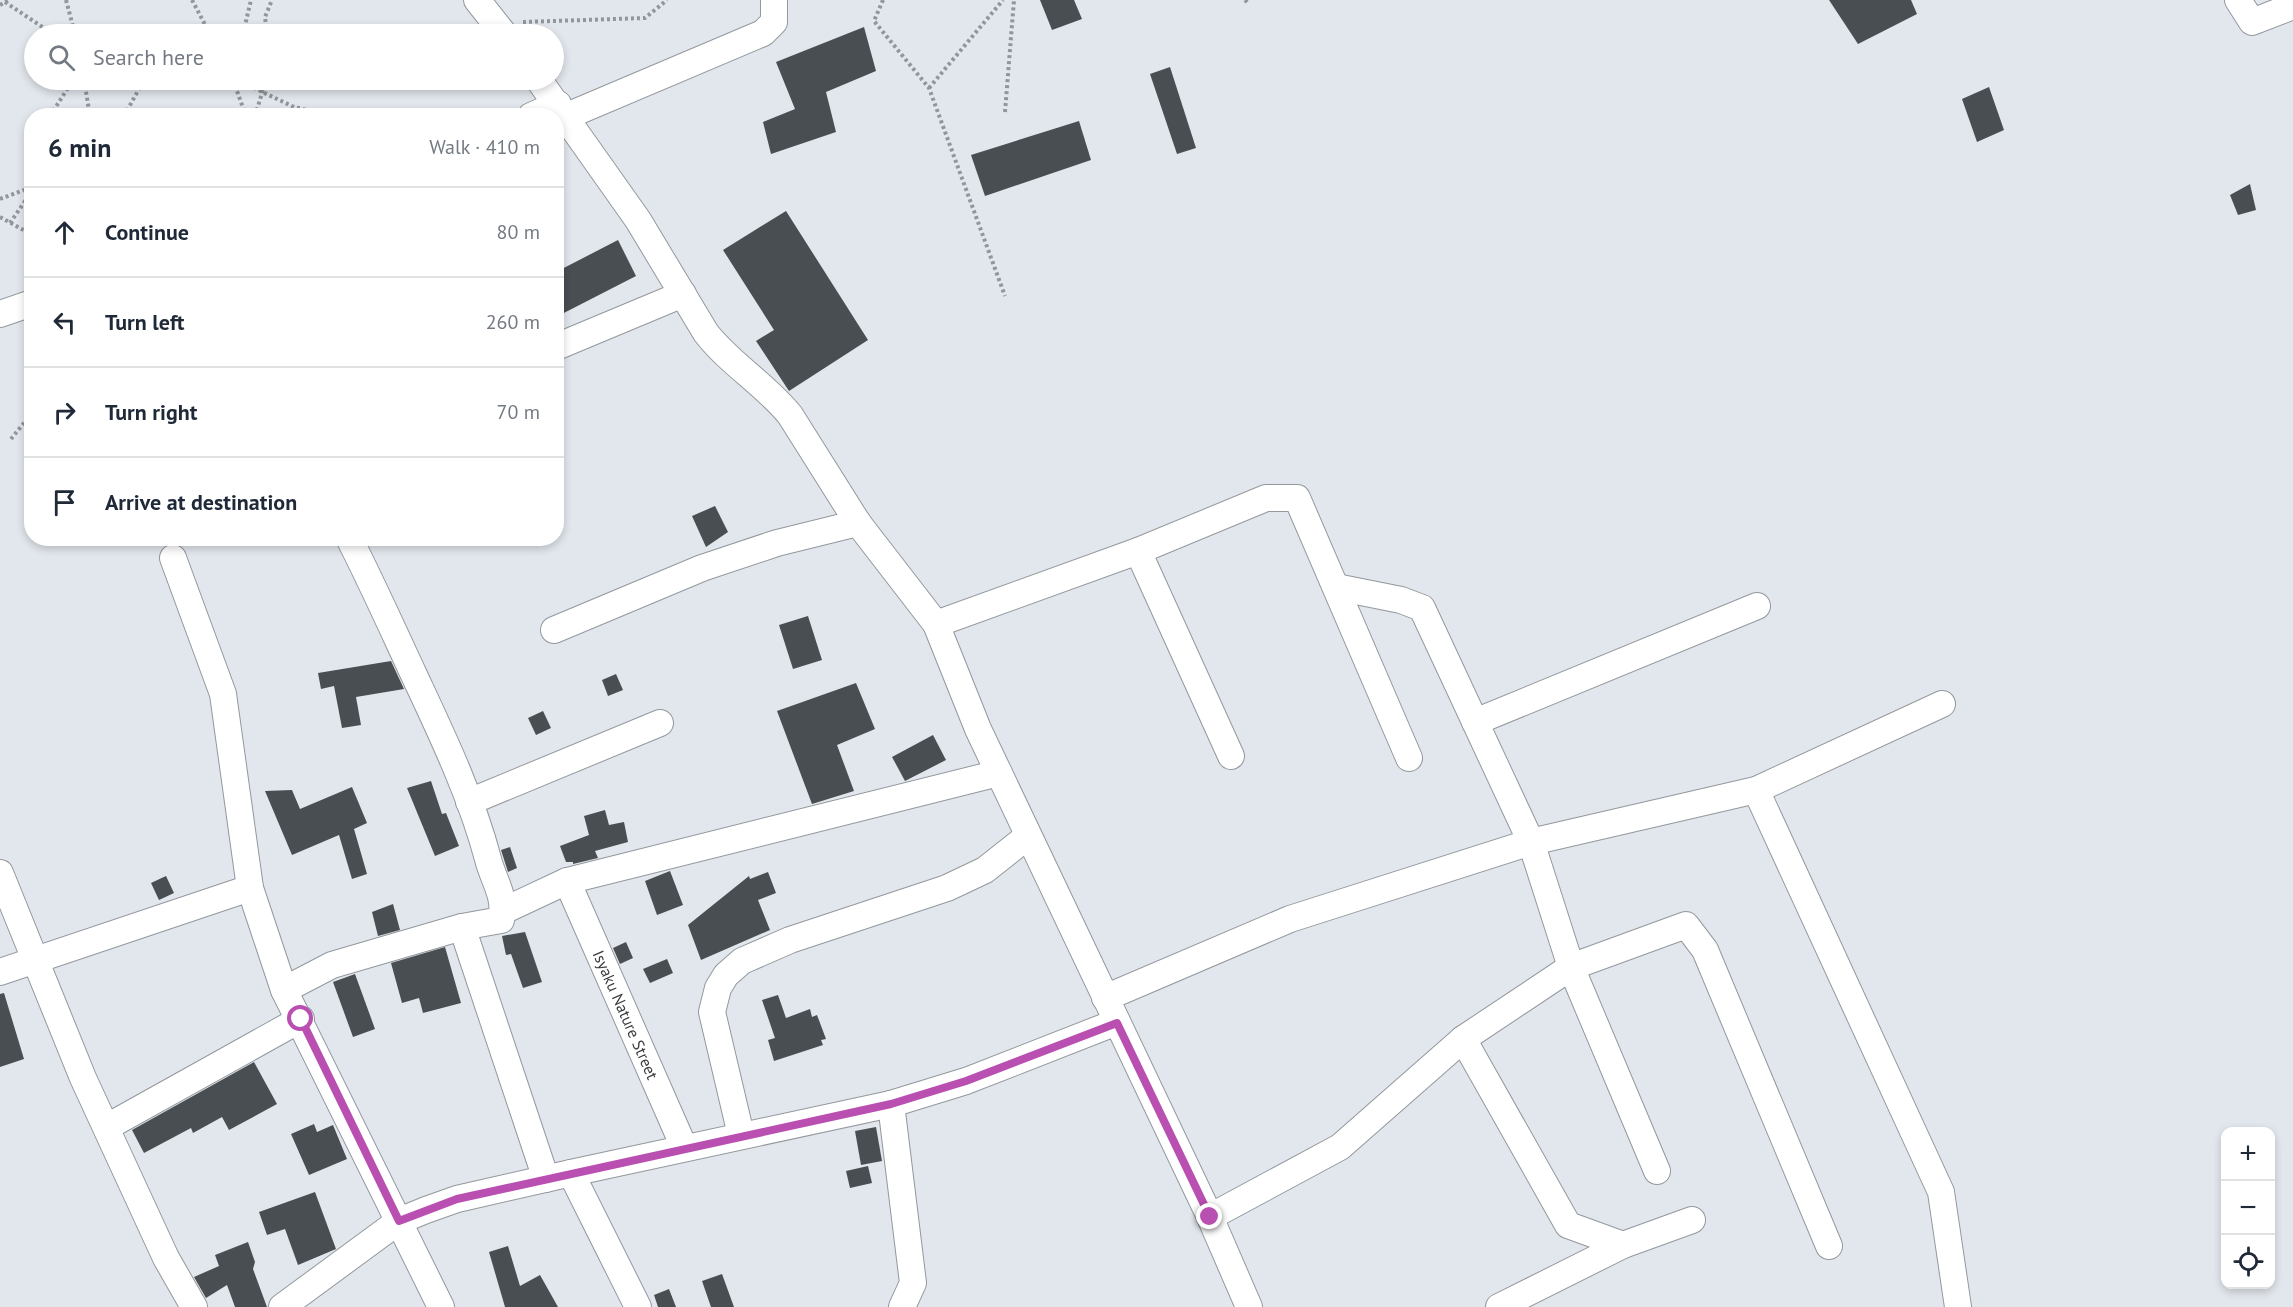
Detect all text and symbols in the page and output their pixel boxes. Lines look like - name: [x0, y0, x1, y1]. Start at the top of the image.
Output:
- search box: [24, 24, 564, 90]
- icon: search: [45, 41, 78, 74]
- text: Search here: [93, 43, 204, 71]
- text: 6 min: [48, 131, 111, 164]
- text: Walk · 410 m: [429, 134, 540, 160]
- icon: ahead: [48, 216, 81, 249]
- text: Continue: [105, 218, 189, 246]
- text: 80 m: [497, 219, 540, 245]
- icon: left: [48, 306, 81, 339]
- text: Turn left: [105, 308, 185, 336]
- text: 260 m: [486, 309, 540, 335]
- icon: right: [48, 396, 81, 429]
- text: Turn right: [105, 398, 197, 426]
- text: 70 m: [497, 399, 540, 425]
- icon: arrive: [48, 486, 81, 519]
- text: Arrive at destination: [105, 488, 297, 516]
- street label: Isyaku Nature Street: [589, 947, 663, 1083]
- route start: [287, 1005, 313, 1031]
- map controls: [2221, 1127, 2275, 1289]
- button: +: [2221, 1127, 2275, 1181]
- button: −: [2221, 1181, 2275, 1235]
- route end: [1196, 1203, 1222, 1229]
- button: locate: [2221, 1235, 2275, 1289]

